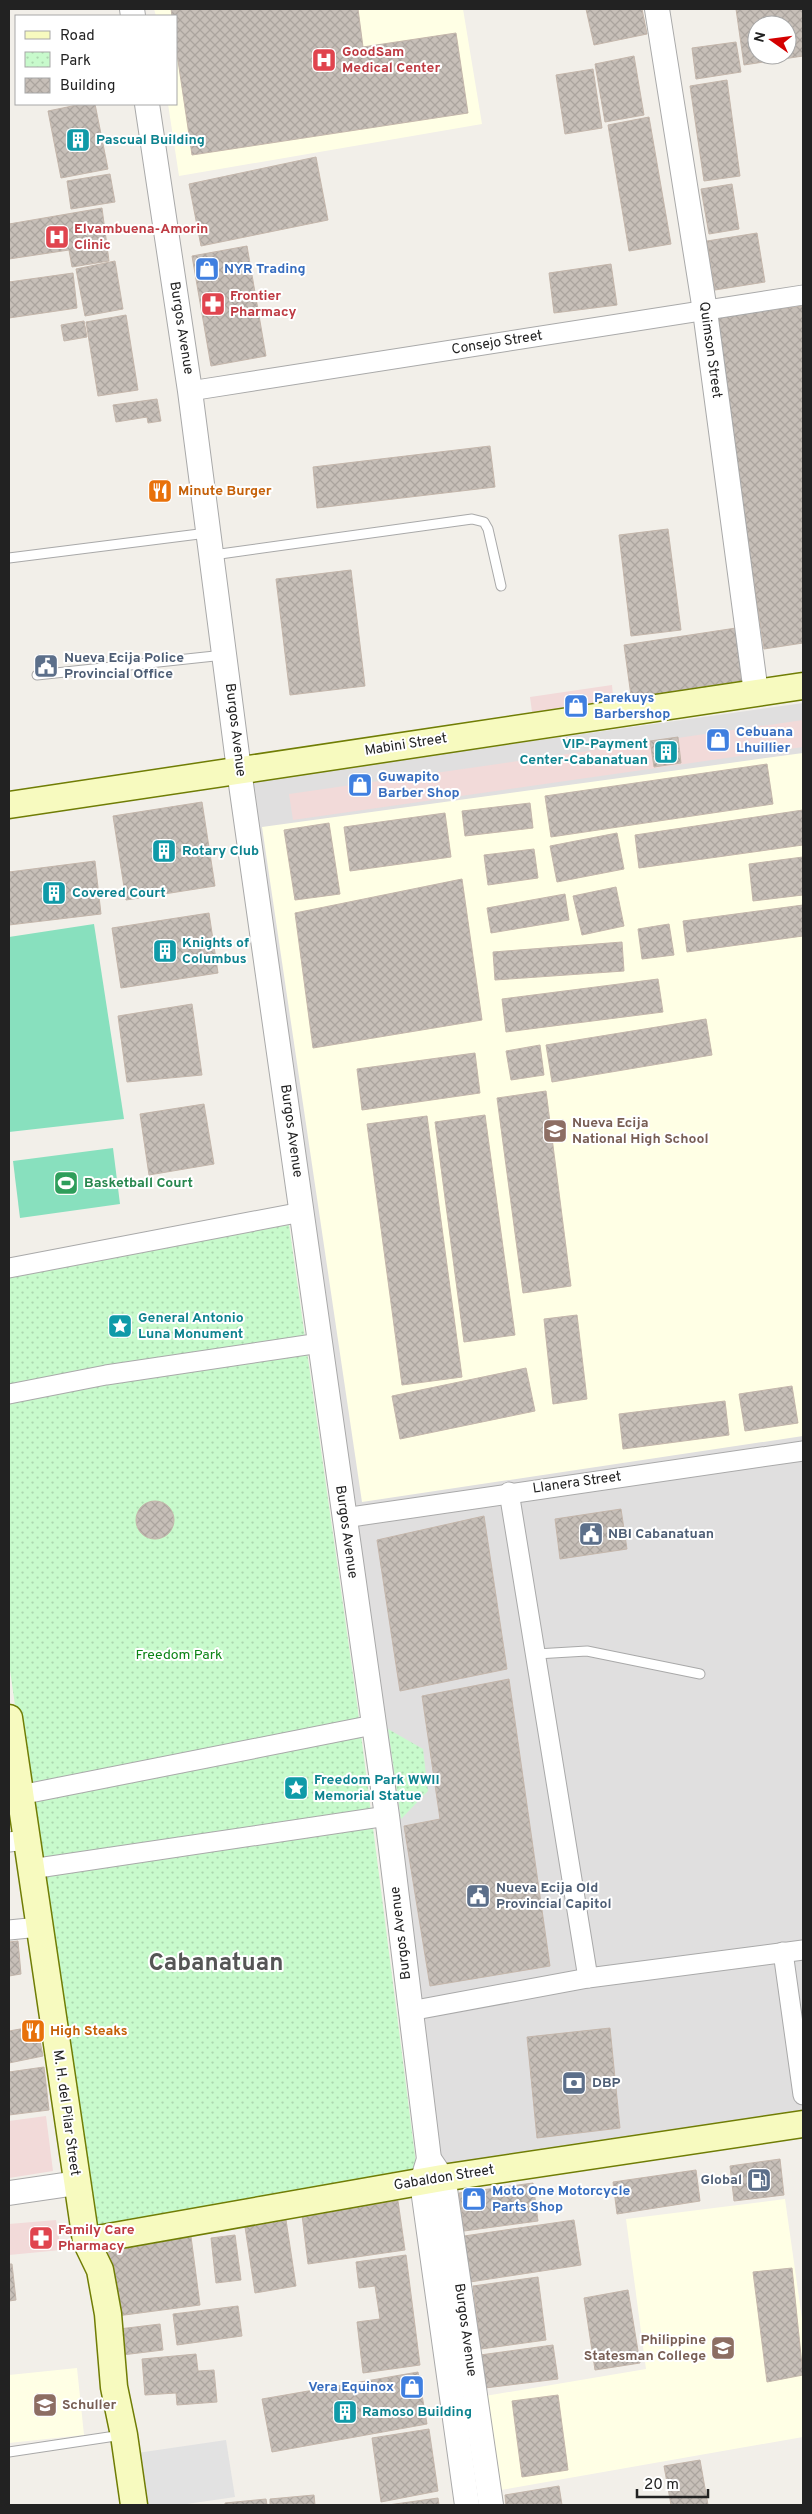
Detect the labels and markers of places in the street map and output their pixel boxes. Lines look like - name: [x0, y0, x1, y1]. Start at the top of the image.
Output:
- place label: GoodSam Medical Center: [342, 44, 440, 77]
- hospital icon: GoodSam Medical Center: [311, 47, 337, 73]
- building icon: Pascual Building: [65, 127, 91, 153]
- place label: Pascual Building: [96, 132, 205, 149]
- place label: Elvambuena-Amorin Clinic: [74, 221, 208, 254]
- hospital icon: Elvambuena-Amorin Clinic: [44, 224, 70, 250]
- shop icon: NYR Trading: [194, 256, 220, 282]
- place label: NYR Trading: [224, 261, 306, 278]
- place label: Frontier Pharmacy: [230, 288, 296, 321]
- pharmacy icon: Frontier Pharmacy: [200, 291, 226, 317]
- restaurant icon: Minute Burger: [147, 478, 173, 504]
- place label: Minute Burger: [178, 483, 272, 500]
- place label: Nueva Ecija Police Provincial Office: [64, 650, 184, 683]
- public building icon: Nueva Ecija Police Provincial Office: [33, 653, 59, 679]
- place label: Parekuys Barbershop: [594, 690, 670, 723]
- shop icon: Parekuys Barbershop: [563, 693, 589, 719]
- place label: Cebuana Lhuillier: [736, 724, 793, 757]
- shop icon: Cebuana Lhuillier: [705, 727, 731, 753]
- place label: VIP-Payment Center-Cabanatuan: [519, 736, 648, 769]
- building icon: VIP-Payment Center-Cabanatuan: [653, 739, 679, 765]
- place label: Guwapito Barber Shop: [378, 769, 460, 802]
- shop icon: Guwapito Barber Shop: [347, 772, 373, 798]
- building icon: Rotary Club: [151, 838, 177, 864]
- place label: Rotary Club: [182, 843, 259, 860]
- building icon: Covered Court: [41, 880, 67, 906]
- place label: Covered Court: [72, 885, 166, 902]
- place label: Knights of Columbus: [182, 935, 249, 968]
- building icon: Knights of Columbus: [152, 938, 178, 964]
- place label: Nueva Ecija National High School: [572, 1115, 709, 1148]
- school or university icon: Nueva Ecija National High School: [542, 1118, 568, 1144]
- sports icon: Basketball Court: [53, 1170, 79, 1196]
- place label: Basketball Court: [84, 1175, 193, 1192]
- place label: General Antonio Luna Monument: [138, 1310, 244, 1343]
- place icon: General Antonio Luna Monument: [107, 1313, 133, 1339]
- public building icon: NBI Cabanatuan: [578, 1521, 604, 1547]
- place label: NBI Cabanatuan: [608, 1526, 714, 1543]
- place label: Freedom Park WWII Memorial Statue: [314, 1772, 440, 1805]
- place icon: Freedom Park WWII Memorial Statue: [283, 1775, 309, 1801]
- place label: Nueva Ecija Old Provincial Capitol: [496, 1880, 612, 1913]
- public building icon: Nueva Ecija Old Provincial Capitol: [465, 1883, 491, 1909]
- restaurant icon: High Steaks: [20, 2018, 46, 2044]
- place label: High Steaks: [50, 2023, 128, 2040]
- bank icon: DBP: [561, 2070, 587, 2096]
- place label: DBP: [592, 2075, 620, 2092]
- fuel station icon: Global: [746, 2167, 772, 2193]
- place label: Global: [700, 2172, 742, 2189]
- place label: Moto One Motorcycle Parts Shop: [492, 2183, 630, 2216]
- shop icon: Moto One Motorcycle Parts Shop: [461, 2186, 487, 2212]
- place label: Family Care Pharmacy: [58, 2222, 135, 2255]
- pharmacy icon: Family Care Pharmacy: [28, 2225, 54, 2251]
- place label: Philippine Statesman College: [584, 2332, 706, 2365]
- school or university icon: Philippine Statesman College: [710, 2335, 736, 2361]
- shop icon: Vera Equinox: [399, 2374, 425, 2400]
- place label: Vera Equinox: [308, 2379, 394, 2396]
- school or university icon: Schuller: [32, 2392, 58, 2418]
- place label: Schuller: [62, 2397, 116, 2414]
- building icon: Ramoso Building: [332, 2399, 358, 2425]
- place label: Ramoso Building: [362, 2404, 472, 2421]

